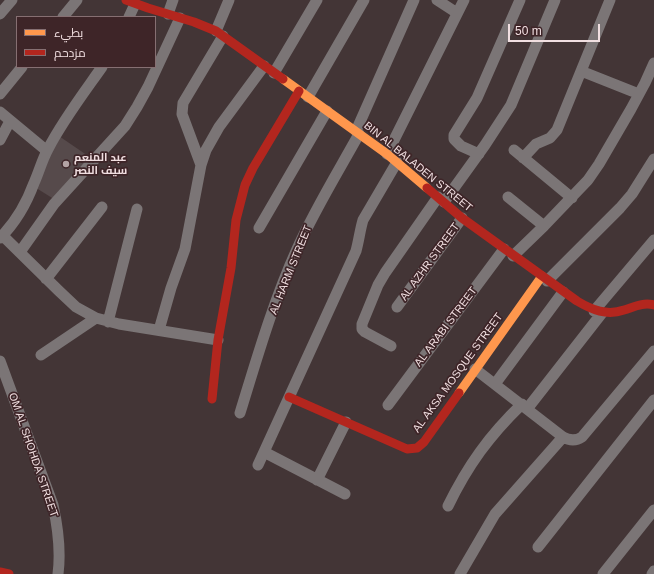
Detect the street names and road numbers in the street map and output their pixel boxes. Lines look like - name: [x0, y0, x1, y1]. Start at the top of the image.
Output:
- street label: BIN AL BALADEN STREET: [361, 119, 475, 215]
- street label: AL AZHR STREET: [397, 221, 463, 303]
- street label: AL HARM STREET: [267, 223, 315, 317]
- street label: AL ARABI STREET: [412, 285, 480, 369]
- street label: AL AKSA MOSQUE STREET: [410, 311, 506, 435]
- street label: OM AL SHOHDA STREET: [5, 391, 61, 519]

